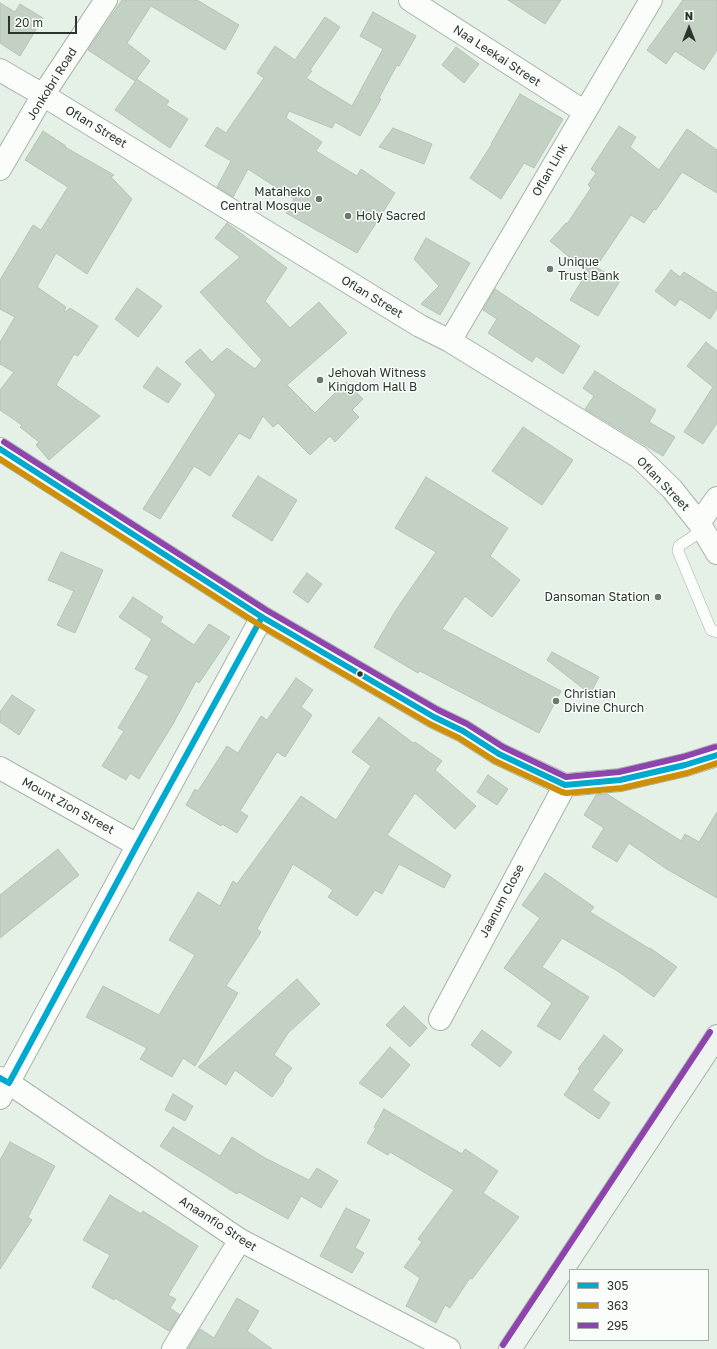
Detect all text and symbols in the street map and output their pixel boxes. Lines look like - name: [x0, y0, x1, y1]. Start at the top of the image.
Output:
- scale bar: [10, 8, 79, 34]
- north arrow: [669, 8, 709, 48]
- text: N: [685, 9, 693, 22]
- text: 20 m: [15, 15, 43, 30]
- street label: Naa Leekai Street: [451, 22, 543, 90]
- street label: Jonkobri Road: [24, 45, 80, 123]
- street label: Oflan Street: [62, 103, 130, 151]
- street label: Oflan Link: [529, 141, 571, 199]
- place label: Mataheko Central Mosque: [220, 185, 311, 213]
- marker: Mataheko Central Mosque: [314, 194, 324, 204]
- place label: Holy Sacred: [356, 209, 426, 223]
- marker: Holy Sacred: [343, 211, 353, 221]
- place label: Unique Trust Bank: [558, 255, 619, 283]
- marker: Unique Trust Bank: [545, 264, 555, 274]
- street label: Oflan Street: [338, 273, 406, 321]
- place label: Jehovah Witness Kingdom Hall B: [328, 366, 426, 394]
- marker: Jehovah Witness Kingdom Hall B: [315, 375, 325, 385]
- street label: Oflan Street: [634, 454, 692, 514]
- place label: Dansoman Station: [545, 590, 650, 604]
- marker: Dansoman Station: [653, 592, 663, 602]
- unlabelled marker: [355, 669, 365, 679]
- place label: Christian Divine Church: [564, 687, 644, 715]
- marker: Christian Divine Church: [551, 696, 561, 706]
- street label: Mount Zion Street: [19, 775, 117, 837]
- street label: Jaanum Close: [477, 862, 527, 940]
- street label: Anaanfio Street: [176, 1194, 260, 1254]
- legend: [569, 1269, 709, 1341]
- text: 305: [607, 1278, 628, 1293]
- text: 363: [607, 1298, 628, 1313]
- text: 295: [607, 1318, 628, 1333]

